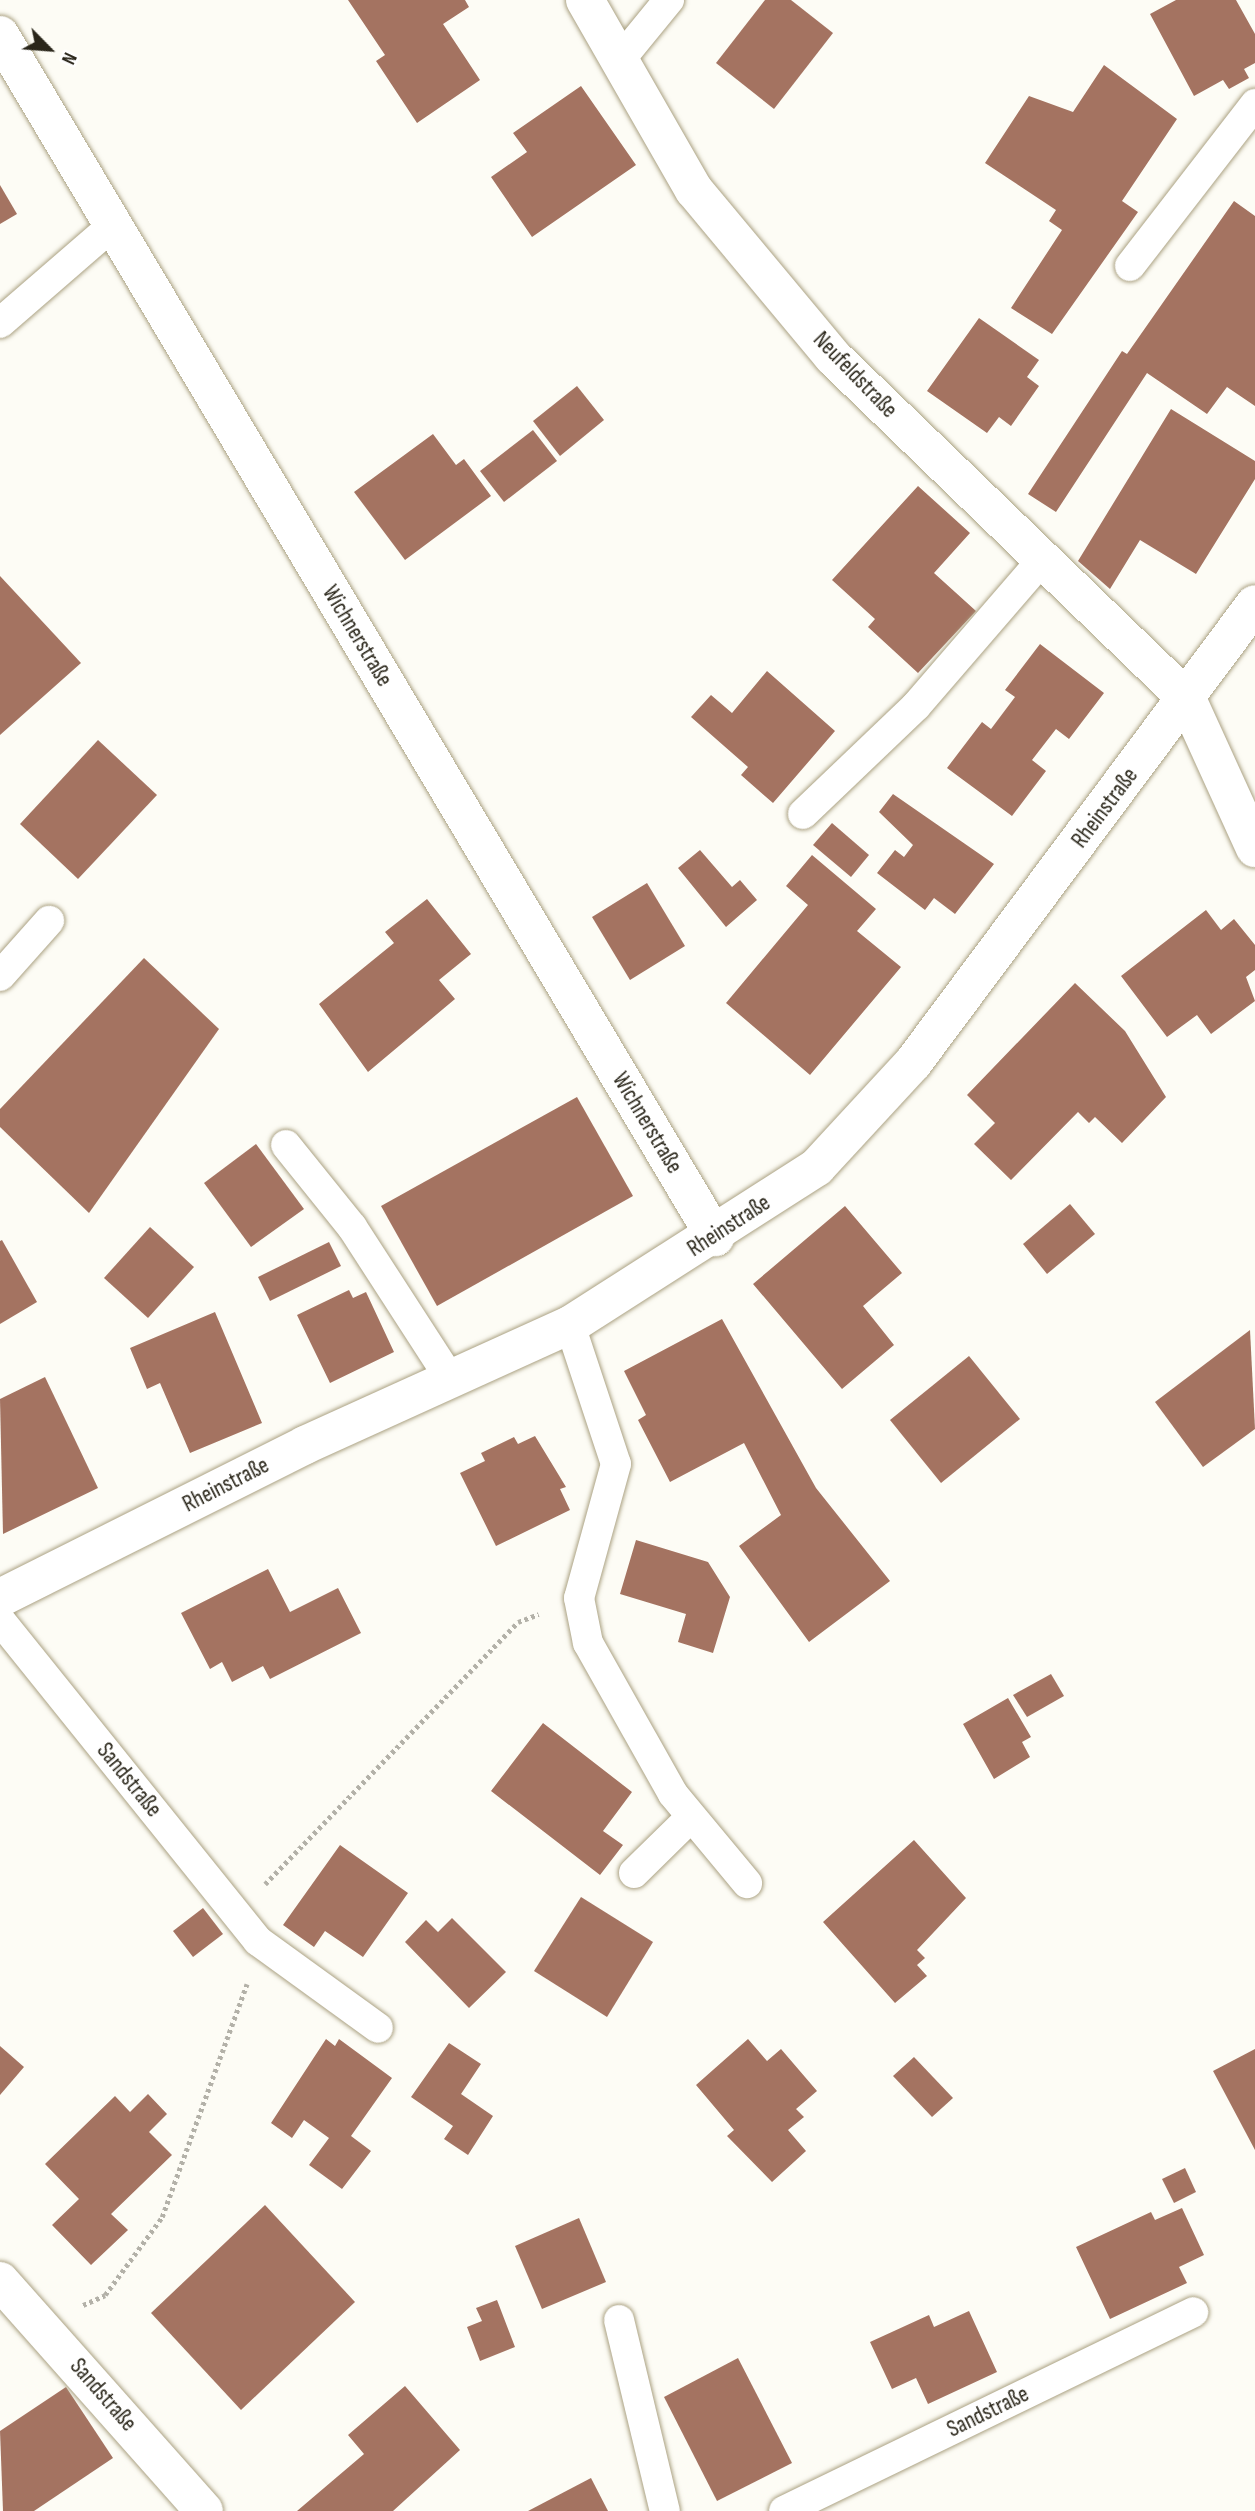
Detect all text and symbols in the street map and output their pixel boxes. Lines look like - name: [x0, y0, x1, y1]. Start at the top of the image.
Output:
- north arrow: [14, 14, 84, 84]
- text: N: [56, 49, 81, 68]
- street label: Neufeldstraße: [807, 326, 903, 424]
- street label: Wichnerstraße: [316, 581, 398, 691]
- street label: Rheinstraße: [1066, 763, 1144, 853]
- street label: Wichnerstraße: [606, 1068, 688, 1178]
- street label: Rheinstraße: [682, 1189, 776, 1263]
- street label: Rheinstraße: [178, 1452, 274, 1518]
- street label: Sandstraße: [91, 1737, 167, 1823]
- street label: Sandstraße: [64, 2353, 142, 2437]
- street label: Sandstraße: [943, 2380, 1033, 2444]

